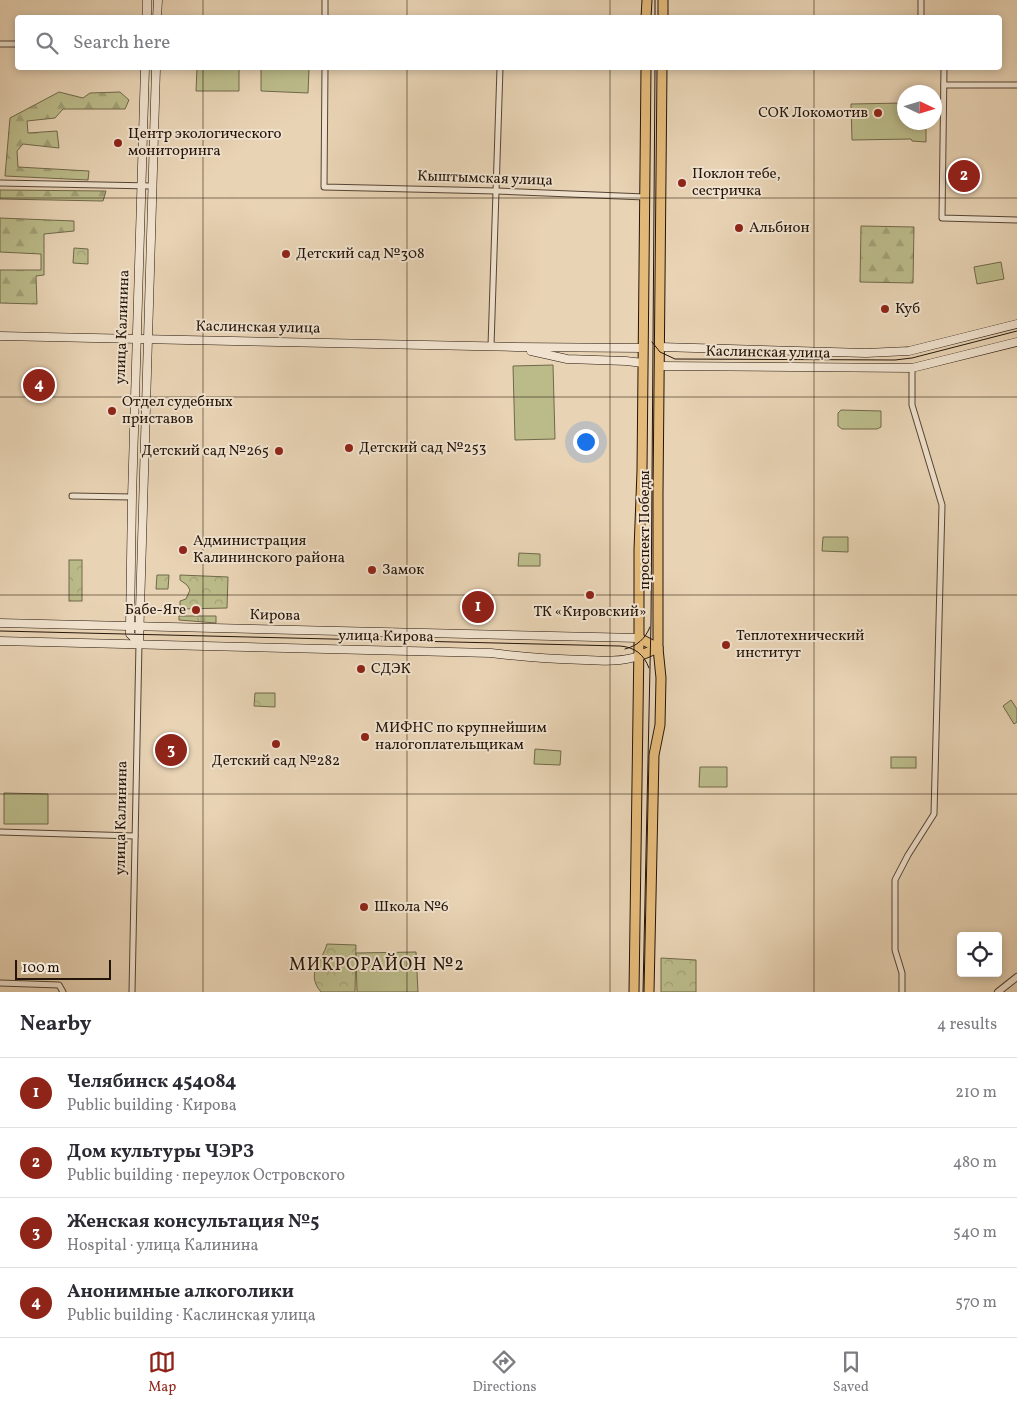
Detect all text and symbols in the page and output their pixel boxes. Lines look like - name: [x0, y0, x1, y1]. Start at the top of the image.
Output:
- search box: [15, 15, 1002, 70]
- icon: search: [33, 29, 61, 57]
- text: Search here: [73, 30, 170, 56]
- north arrow: [897, 85, 942, 130]
- place label: СОК Локомотив: [758, 103, 868, 124]
- marker: СОК Локомотив: [872, 107, 884, 119]
- place label: Центр экологического мониторинга: [128, 124, 282, 162]
- marker: Центр экологического мониторинга: [112, 137, 124, 149]
- pin: 2: [948, 157, 980, 195]
- place label: Поклон тебе, сестричка: [692, 164, 781, 202]
- street label: Кыштымская улица: [417, 166, 553, 192]
- marker: Поклон тебе, сестричка: [676, 177, 688, 189]
- place label: Альбион: [749, 218, 810, 239]
- marker: Альбион: [733, 222, 745, 234]
- place label: Детский сад №308: [296, 244, 425, 265]
- marker: Детский сад №308: [280, 248, 292, 260]
- street label: улица Калинина: [111, 269, 135, 385]
- place label: Куб: [895, 299, 920, 320]
- marker: Куб: [879, 303, 891, 315]
- street label: Каслинская улица: [195, 316, 321, 340]
- street label: Каслинская улица: [705, 341, 831, 365]
- pin: 4: [23, 366, 55, 404]
- place label: Отдел судебных приставов: [122, 392, 233, 430]
- marker: Отдел судебных приставов: [106, 405, 118, 417]
- your location: [573, 429, 599, 455]
- place label: Детский сад №253: [359, 438, 487, 459]
- place label: Детский сад №265: [142, 441, 269, 462]
- marker: Детский сад №253: [343, 442, 355, 454]
- marker: Детский сад №265: [273, 445, 285, 457]
- street label: проспект Победы: [635, 470, 656, 590]
- place label: Администрация Калининского района: [193, 531, 345, 569]
- marker: Администрация Калининского района: [177, 544, 189, 556]
- place label: Замок: [382, 560, 424, 581]
- marker: Замок: [366, 564, 378, 576]
- pin: 1: [462, 588, 494, 626]
- marker: ТК «Кировский»: [584, 589, 596, 601]
- place label: Бабе-Яге: [125, 600, 186, 621]
- place label: ТК «Кировский»: [533, 602, 647, 623]
- marker: Бабе-Яге: [190, 604, 202, 616]
- street label: Кирова: [249, 605, 301, 627]
- street label: улица Кирова: [338, 626, 434, 648]
- place label: Теплотехнический институт: [736, 626, 865, 664]
- marker: Теплотехнический институт: [720, 639, 732, 651]
- place label: СДЭК: [371, 659, 411, 680]
- marker: СДЭК: [355, 663, 367, 675]
- place label: МИФНС по крупнейшим налогоплательщикам: [375, 718, 547, 756]
- pin: 3: [155, 731, 187, 769]
- marker: МИФНС по крупнейшим налогоплательщикам: [359, 731, 371, 743]
- marker: Детский сад №282: [270, 738, 282, 750]
- place label: Детский сад №282: [212, 751, 340, 772]
- street label: улица Калинина: [111, 761, 133, 875]
- place label: Школа №6: [374, 897, 449, 918]
- marker: Школа №6: [358, 901, 370, 913]
- map controls: [957, 932, 1002, 977]
- button: locate: [957, 932, 1002, 977]
- district label: МИКРОРАЙОН №2: [289, 953, 465, 978]
- scale bar: [15, 957, 111, 980]
- text: 100 m: [22, 959, 60, 978]
- text: Nearby: [20, 1010, 91, 1039]
- text: 4 results: [937, 1014, 997, 1036]
- text: Челябинск 454084: [67, 1069, 237, 1095]
- text: 1: [33, 1082, 39, 1104]
- text: 210 m: [955, 1082, 997, 1104]
- text: Public building · Кирова: [67, 1095, 237, 1117]
- text: Дом культуры ЧЭРЗ: [67, 1139, 254, 1165]
- text: 2: [32, 1152, 40, 1174]
- text: 480 m: [953, 1152, 997, 1174]
- text: Public building · переулок Островского: [67, 1165, 345, 1187]
- text: Женская консультация №5: [67, 1209, 319, 1235]
- text: 3: [32, 1222, 40, 1244]
- text: 540 m: [953, 1222, 997, 1244]
- text: Hospital · улица Калинина: [67, 1235, 259, 1257]
- text: Анонимные алкоголики: [67, 1279, 294, 1305]
- text: 4: [31, 1292, 41, 1314]
- text: 570 m: [955, 1292, 997, 1314]
- text: Public building · Каслинская улица: [67, 1305, 316, 1327]
- tab: Map: [148, 1348, 176, 1397]
- tab: Directions: [472, 1348, 537, 1397]
- tab: Saved: [833, 1348, 869, 1397]

